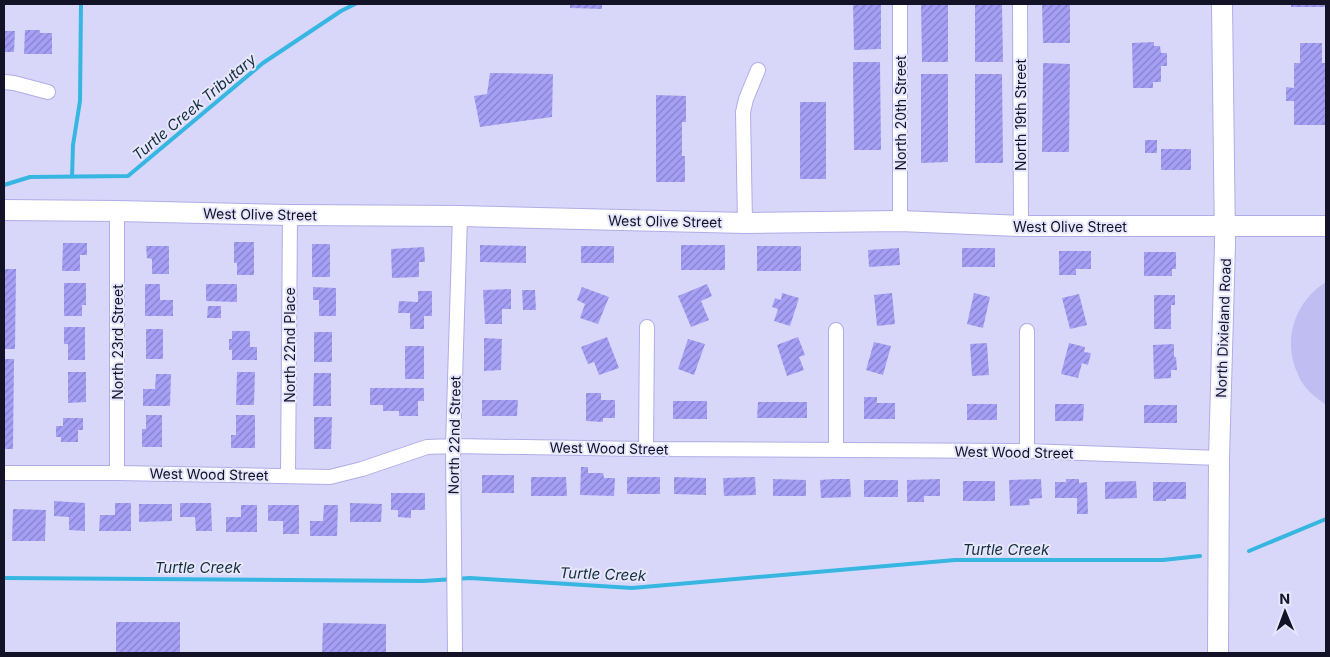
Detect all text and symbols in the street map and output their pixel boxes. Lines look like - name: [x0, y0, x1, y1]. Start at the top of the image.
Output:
- water label: Turtle Creek Tributary: [128, 49, 260, 164]
- street label: North 20th Street: [892, 55, 909, 171]
- street label: North 19th Street: [1012, 59, 1029, 171]
- street label: West Olive Street: [203, 205, 317, 223]
- street label: West Olive Street: [608, 212, 722, 230]
- street label: West Olive Street: [1013, 218, 1127, 235]
- street label: North Dixieland Road: [1212, 258, 1234, 398]
- street label: North 23rd Street: [109, 284, 126, 400]
- street label: North 22nd Place: [281, 287, 298, 403]
- street label: North 22nd Street: [444, 375, 464, 494]
- street label: West Wood Street: [549, 438, 669, 458]
- street label: West Wood Street: [954, 442, 1074, 462]
- street label: West Wood Street: [149, 464, 269, 484]
- water label: Turtle Creek: [963, 540, 1050, 559]
- water label: Turtle Creek: [155, 558, 242, 577]
- water label: Turtle Creek: [559, 563, 647, 585]
- north arrow: [1260, 587, 1310, 637]
- text: N: [1279, 590, 1290, 607]

